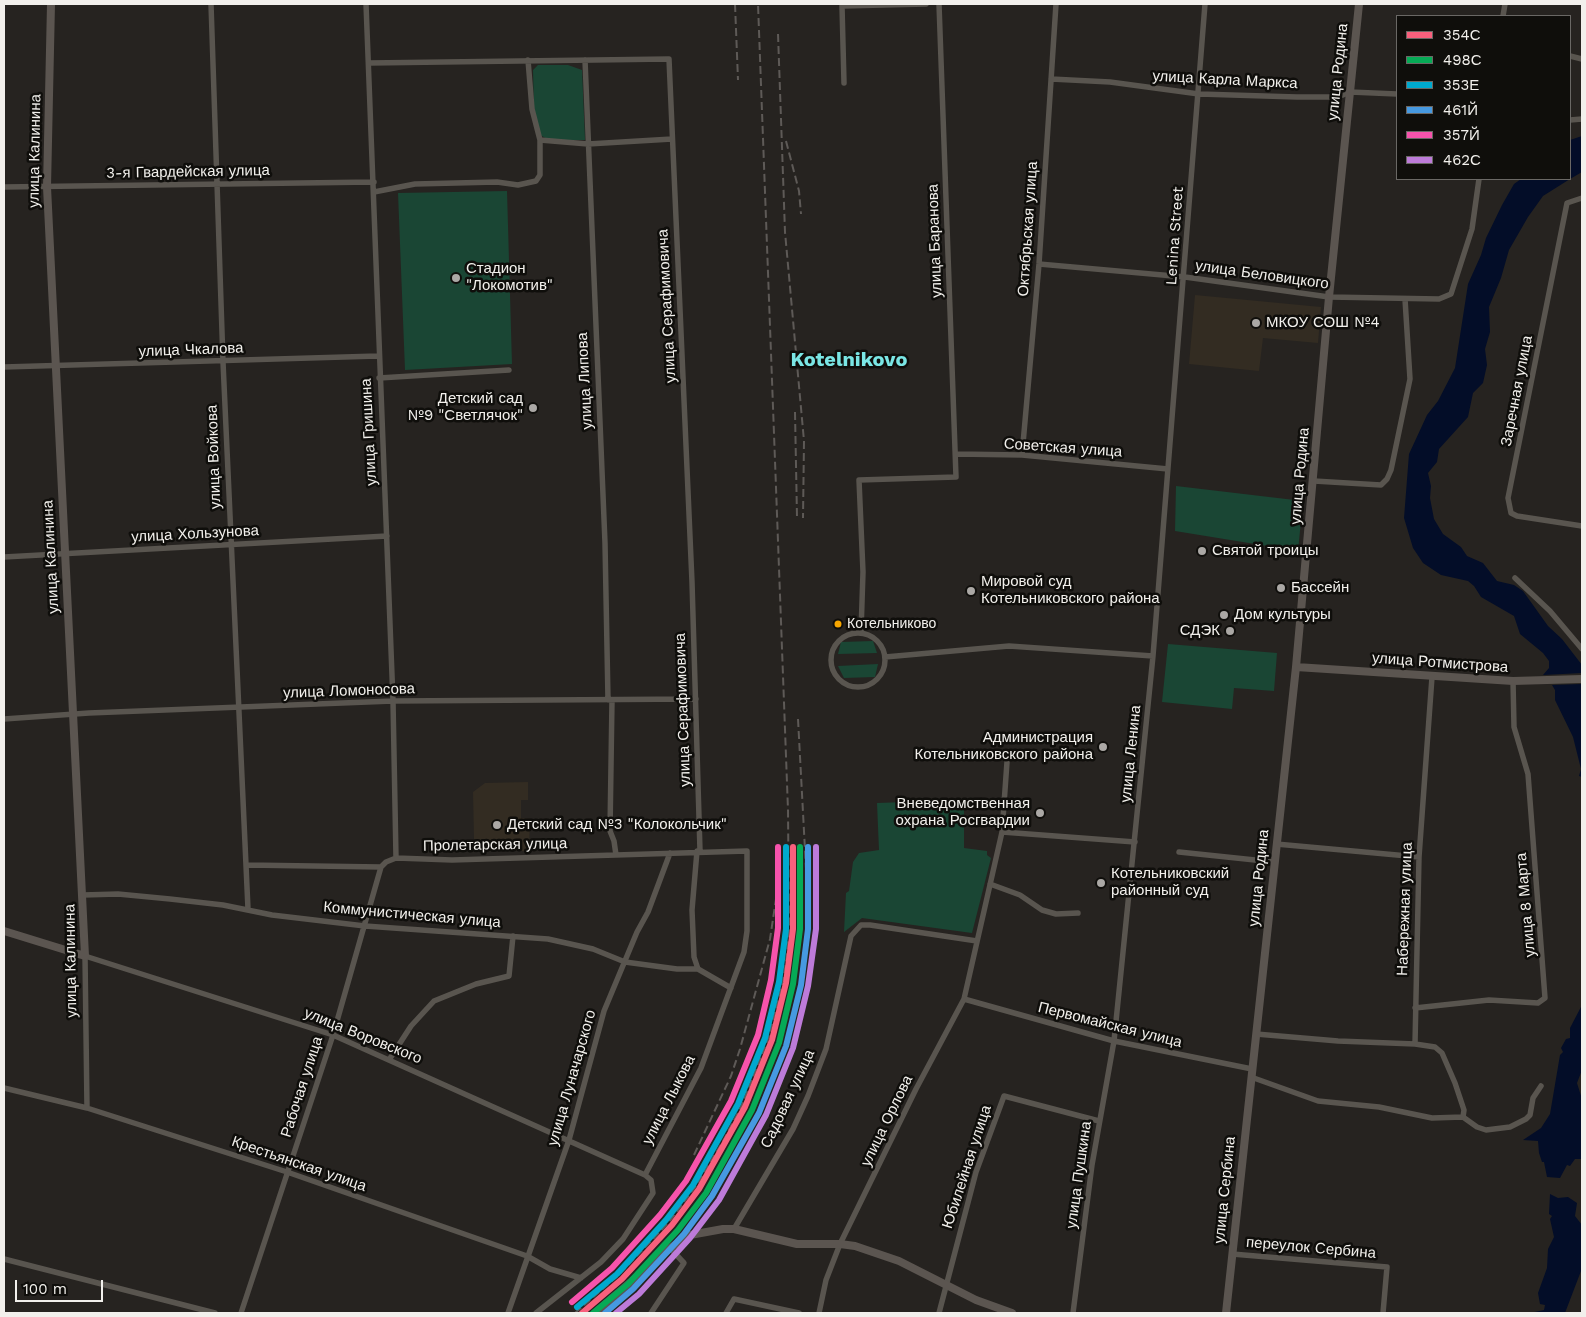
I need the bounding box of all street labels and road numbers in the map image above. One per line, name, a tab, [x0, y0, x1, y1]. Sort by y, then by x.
street label: улица Родина	[1324, 23, 1352, 121]
street label: улица Карла Маркса	[1152, 67, 1298, 93]
street label: улица Калинина	[25, 94, 45, 208]
street label: Октябрьская улица	[1014, 161, 1042, 297]
street label: 3-я Гвардейская улица	[106, 162, 270, 182]
street label: улица Баранова	[924, 184, 946, 298]
street label: Lenina Street	[1163, 186, 1187, 286]
street label: улица Серафимовича	[654, 229, 680, 383]
street label: улица Беловицкого	[1194, 257, 1330, 293]
street label: улица Липова	[573, 332, 597, 430]
street label: Заречная улица	[1497, 334, 1537, 448]
street label: улица Чкалова	[138, 339, 244, 361]
street label: улица Гришина	[357, 378, 381, 486]
street label: улица Войкова	[203, 405, 225, 509]
street label: улица Родина	[1287, 427, 1313, 525]
street label: Советская улица	[1003, 435, 1123, 461]
street label: улица Калинина	[39, 500, 63, 614]
street label: улица Хользунова	[131, 522, 259, 546]
street label: улица Серафимовича	[671, 633, 695, 787]
street label: улица Ротмистрова	[1371, 649, 1509, 677]
street label: улица Ломоносова	[283, 680, 415, 702]
street label: улица Ленина	[1117, 704, 1145, 804]
street label: улица Родина	[1245, 829, 1273, 927]
street label: Пролетарская улица	[423, 835, 567, 855]
street label: Набережная улица	[1394, 842, 1416, 976]
street label: улица 8 Марта	[1512, 852, 1540, 958]
street label: Коммунистическая улица	[322, 898, 502, 932]
street label: улица Калинина	[61, 904, 81, 1018]
street label: Первомайская улица	[1036, 998, 1184, 1052]
street label: улица Воровского	[302, 1004, 424, 1068]
street label: улица Луначарского	[544, 1008, 600, 1148]
street label: Рабочая улица	[277, 1034, 327, 1140]
street label: Садовая улица	[757, 1047, 819, 1151]
street label: улица Лыкова	[639, 1052, 699, 1148]
street label: улица Орлова	[857, 1072, 917, 1170]
street label: Юбилейная улица	[939, 1103, 995, 1231]
street label: улица Пушкина	[1063, 1120, 1095, 1230]
street label: Крестьянская улица	[229, 1133, 369, 1195]
street label: улица Сербина	[1210, 1136, 1240, 1244]
street label: переулок Сербина	[1245, 1233, 1377, 1263]

